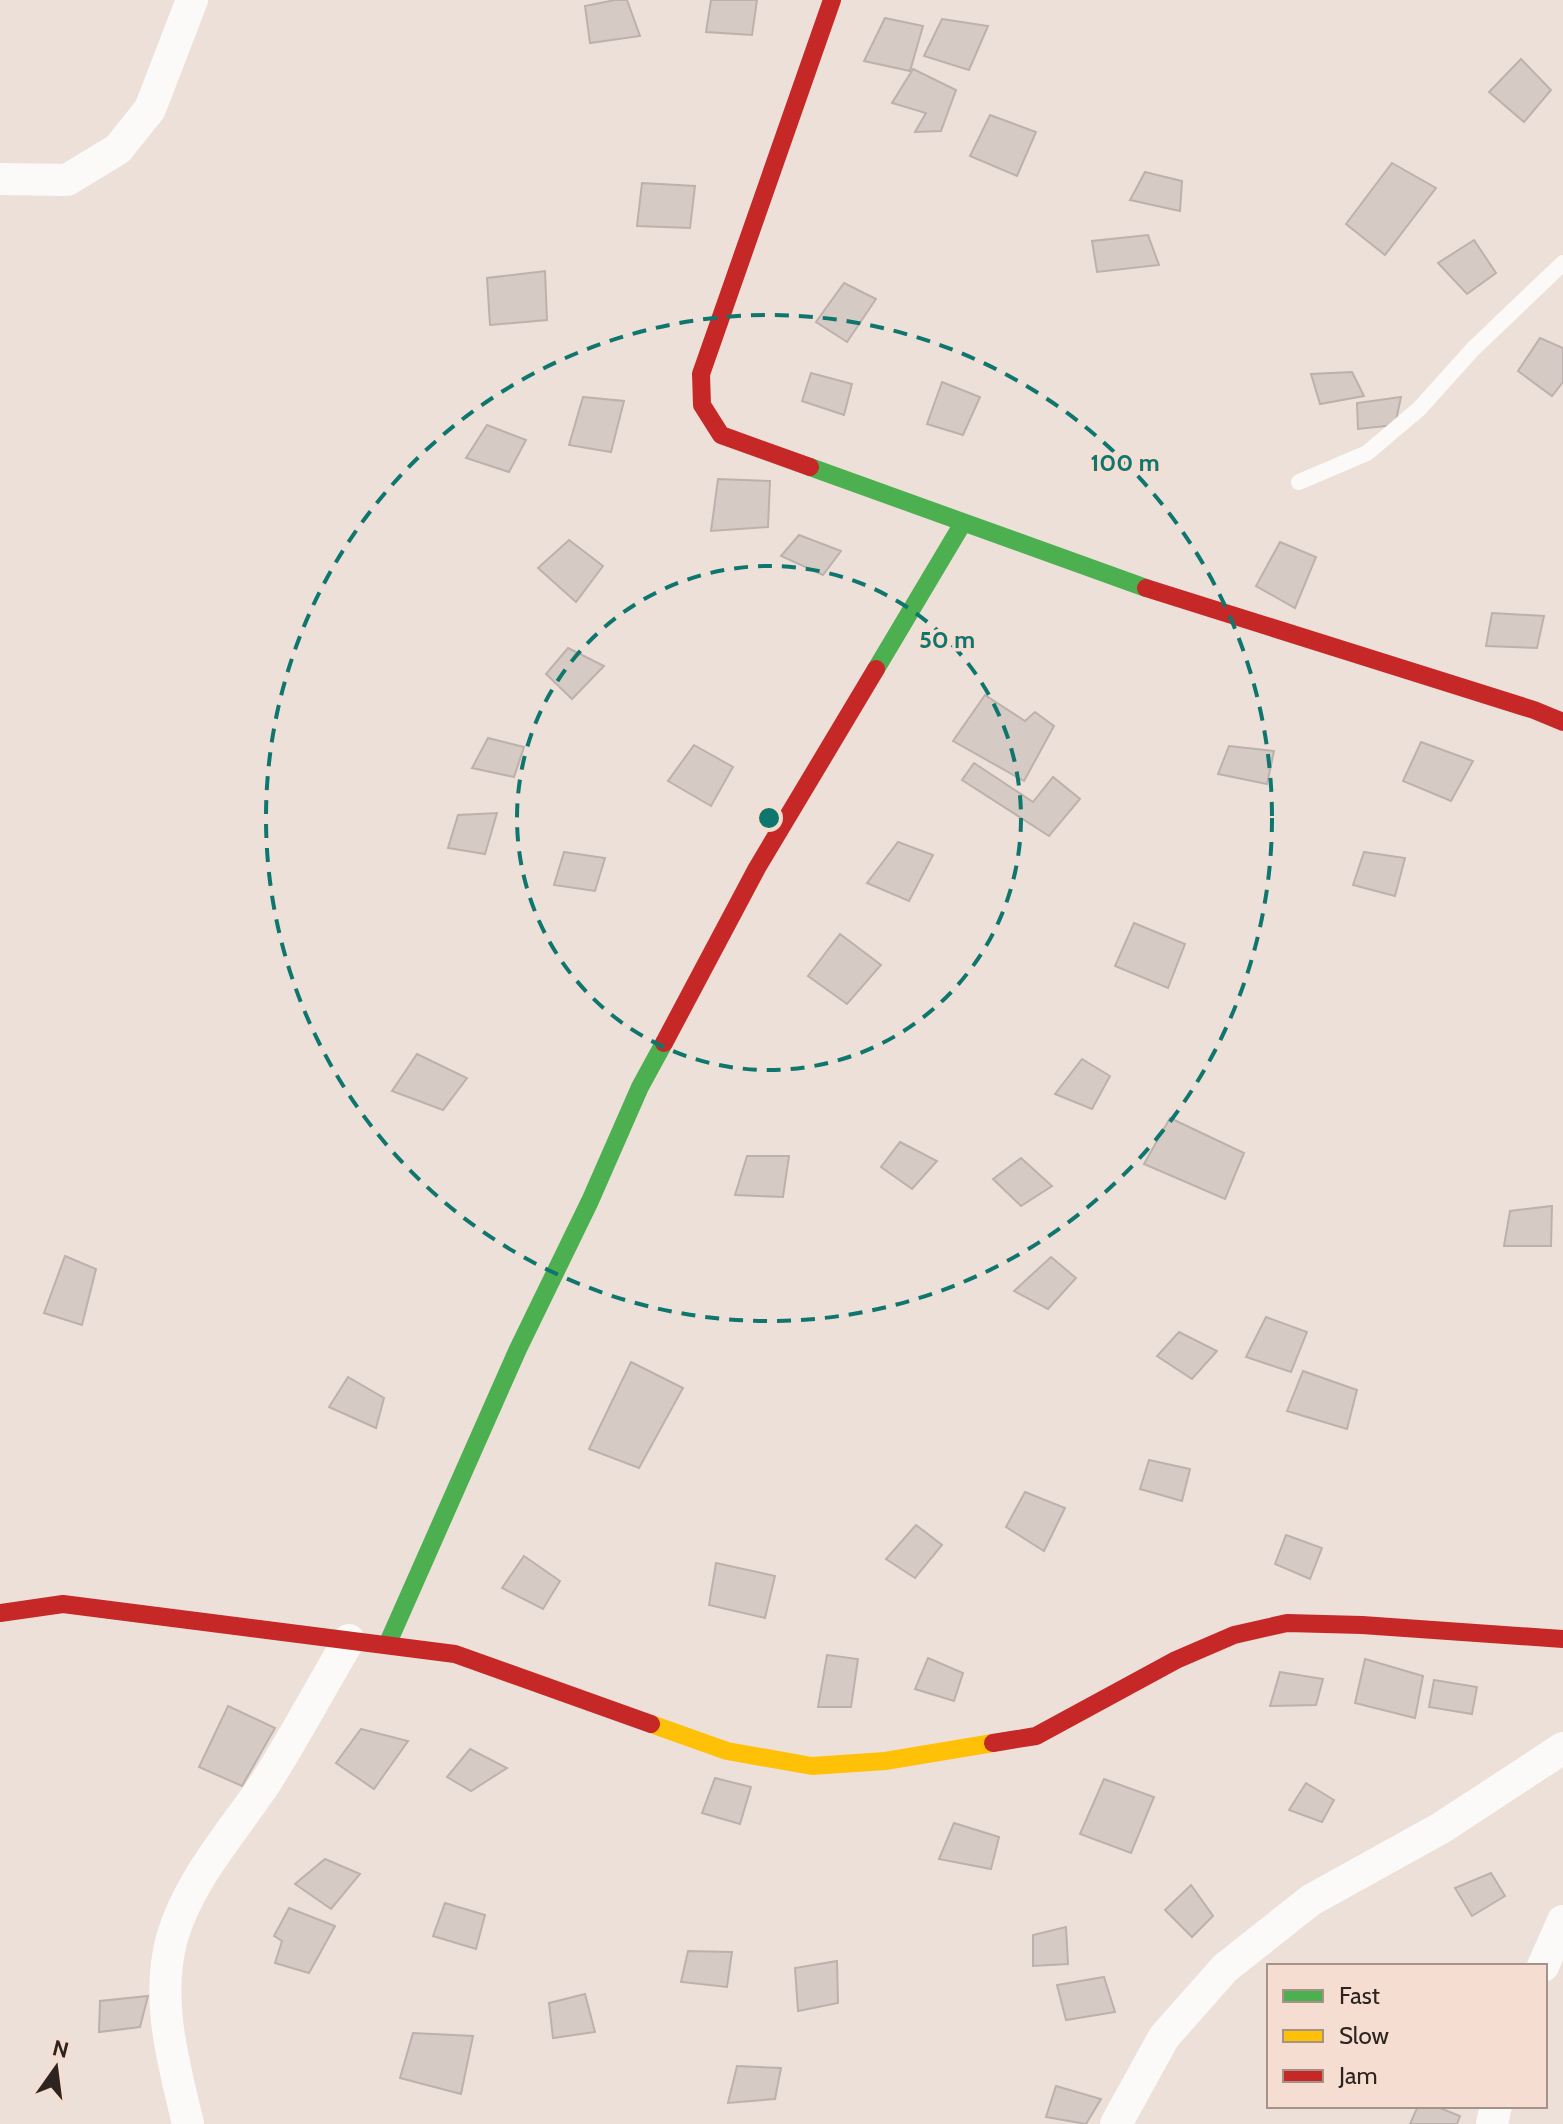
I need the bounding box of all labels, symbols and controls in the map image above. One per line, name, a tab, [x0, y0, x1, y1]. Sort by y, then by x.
text: 100 m	[1090, 448, 1160, 477]
text: 50 m	[919, 625, 975, 654]
centre of rings	[755, 804, 783, 832]
legend	[1267, 1964, 1547, 2108]
text: Fast	[1339, 1981, 1380, 2010]
text: Slow	[1339, 2021, 1389, 2050]
north arrow	[16, 2028, 96, 2108]
text: N	[50, 2034, 72, 2064]
text: Jam	[1338, 2061, 1377, 2090]

